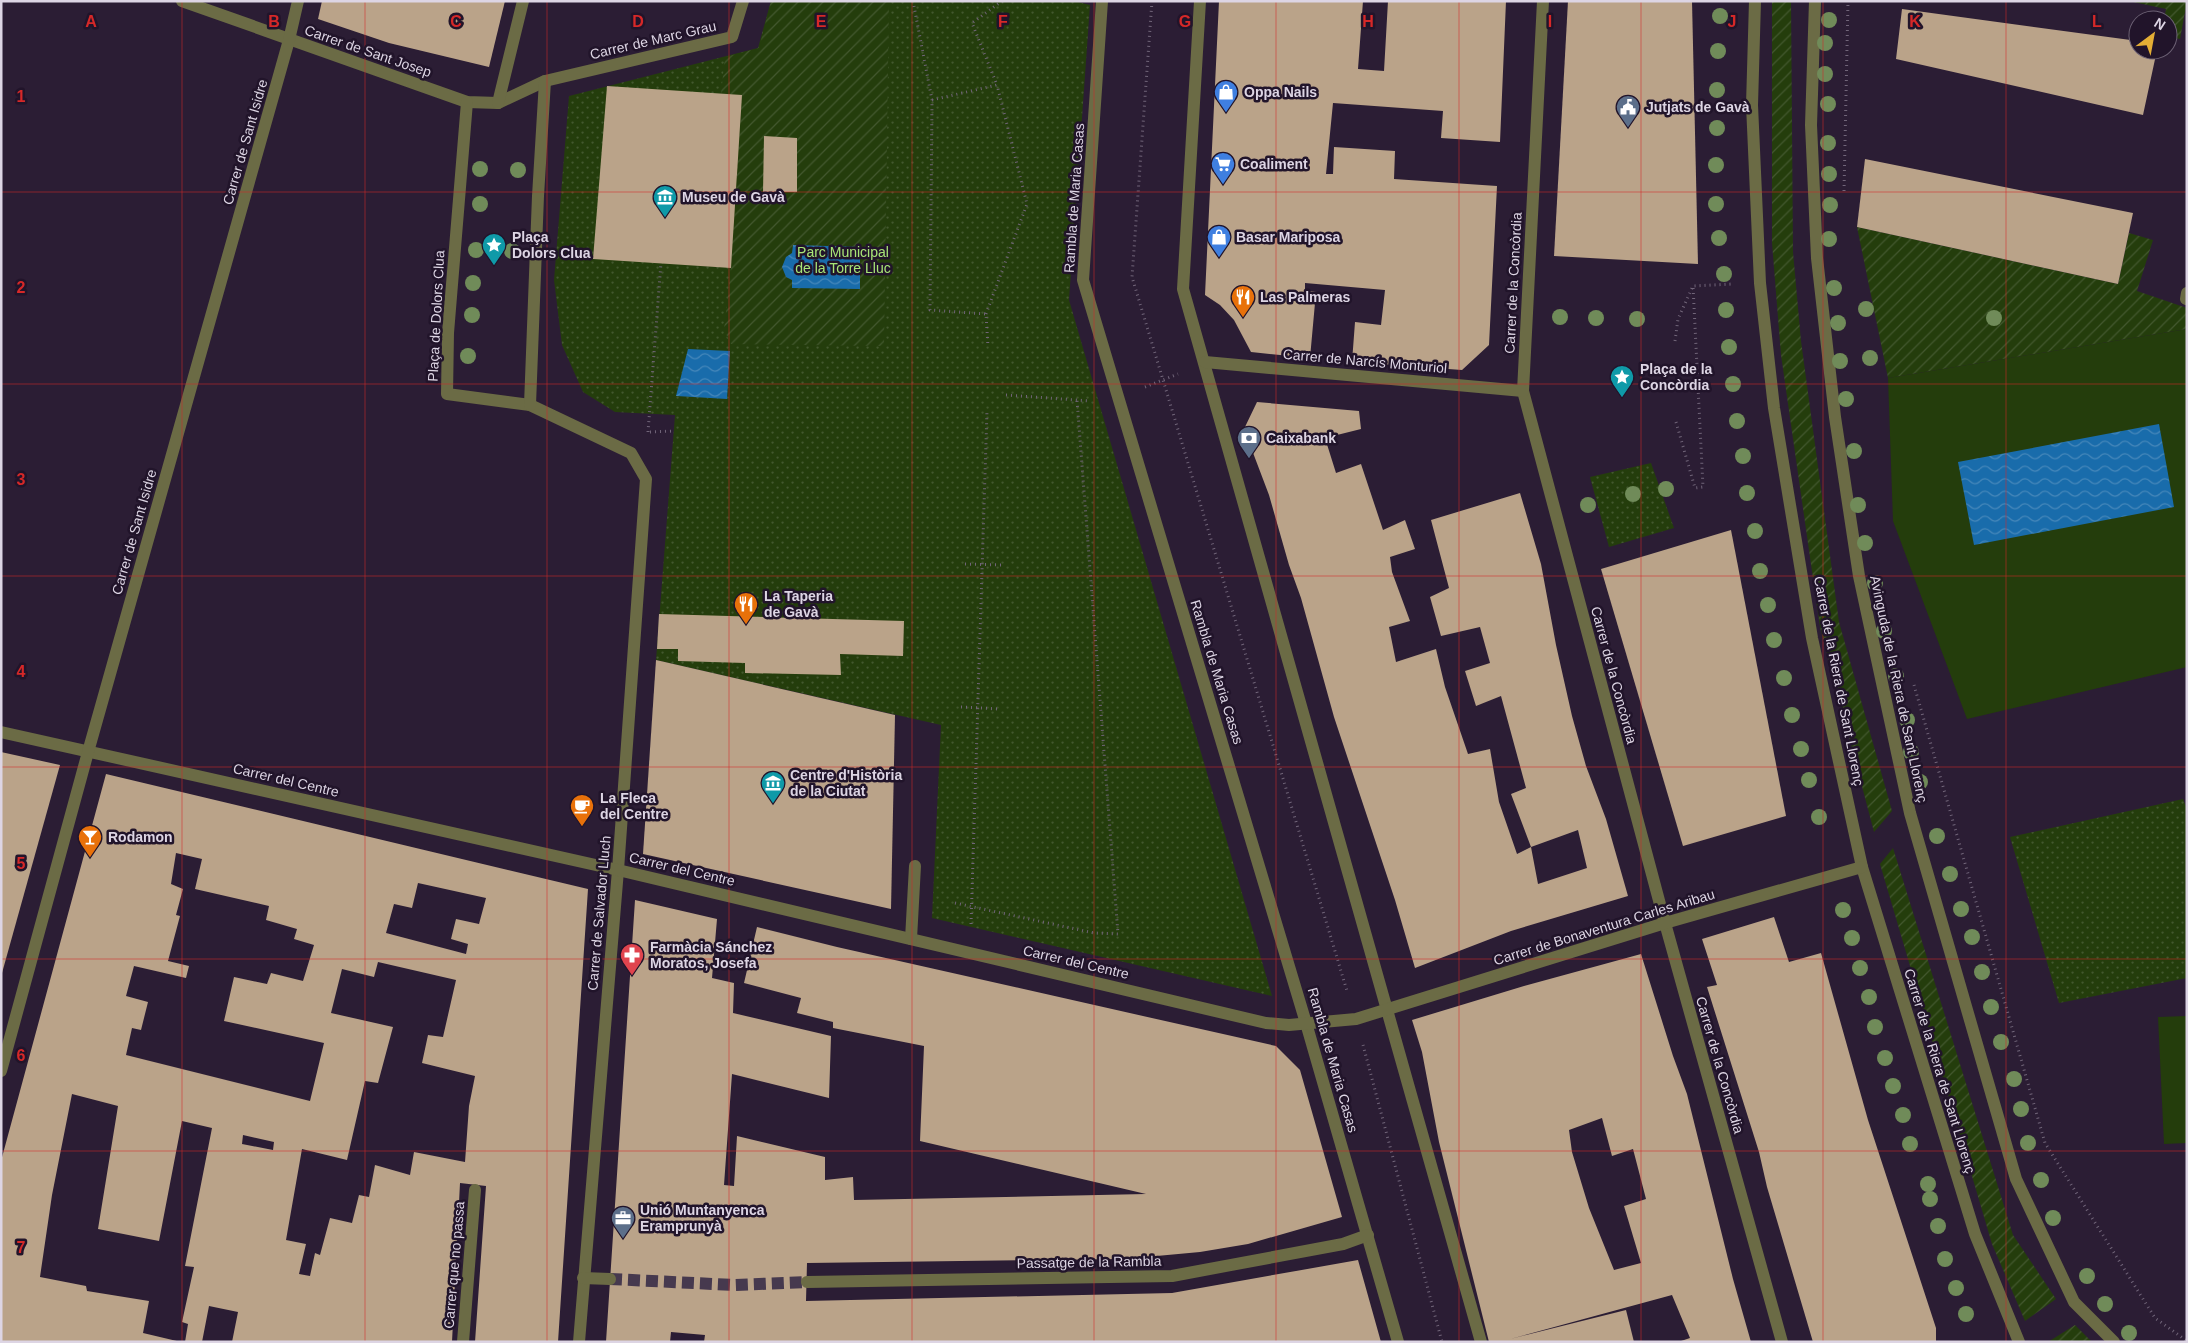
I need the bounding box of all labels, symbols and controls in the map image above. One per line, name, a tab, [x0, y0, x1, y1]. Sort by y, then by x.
north arrow	[2128, 10, 2178, 60]
text: A	[85, 13, 97, 30]
text: B	[268, 13, 280, 30]
text: C	[450, 13, 462, 30]
text: D	[632, 13, 644, 30]
text: E	[816, 13, 827, 30]
text: F	[998, 13, 1008, 30]
text: G	[1179, 13, 1191, 30]
text: H	[1362, 13, 1374, 30]
text: I	[1548, 13, 1552, 30]
text: J	[1728, 13, 1736, 30]
text: K	[1909, 13, 1921, 30]
text: L	[2092, 13, 2102, 30]
text: N	[2151, 15, 2168, 33]
street label: Carrer de Marc Grau	[588, 18, 718, 62]
street label: Carrer de Sant Josep	[302, 22, 434, 80]
street label: Carrer de Sant Isidre	[219, 77, 271, 207]
shop icon: Oppa Nails	[1213, 79, 1239, 113]
place label: Oppa Nails	[1244, 84, 1317, 100]
text: 1	[17, 88, 26, 105]
public building icon: Jutjats de Gavà	[1615, 94, 1641, 128]
place label: Jutjats de Gavà	[1646, 99, 1750, 115]
street label: Rambla de Maria Casas	[1061, 123, 1087, 273]
supermarket icon: Coaliment	[1210, 151, 1236, 185]
place label: Coaliment	[1240, 156, 1308, 172]
museum icon: Museu de Gavà	[652, 184, 678, 218]
place label: Museu de Gavà	[682, 189, 785, 205]
street label: Carrer de la Concòrdia	[1501, 212, 1525, 354]
shop icon: Basar Mariposa	[1206, 224, 1232, 258]
place label: Plaça Dolors Clua	[512, 229, 591, 261]
place label: Basar Mariposa	[1236, 229, 1340, 245]
place icon: Plaça Dolors Clua	[481, 232, 507, 266]
park label: Parc Municipal de la Torre Lluc	[795, 244, 891, 276]
street label: Plaça de Dolors Clua	[425, 250, 447, 382]
text: 2	[17, 279, 26, 296]
restaurant icon: Las Palmeras	[1230, 284, 1256, 318]
place label: Las Palmeras	[1260, 289, 1350, 305]
street label: Carrer de Narcís Monturiol	[1282, 346, 1448, 376]
place label: Plaça de la Concòrdia	[1640, 361, 1713, 393]
place icon: Plaça de la Concòrdia	[1609, 364, 1635, 398]
bank icon: Caixabank	[1236, 425, 1262, 459]
place label: Caixabank	[1266, 430, 1336, 446]
street label: Carrer de Sant Isidre	[108, 467, 160, 597]
text: 3	[17, 471, 26, 488]
street label: Avinguda de la Riera de Sant Llorenç	[1867, 574, 1931, 804]
street label: Carrer de la Riera de Sant Llorenç	[1811, 575, 1867, 787]
place label: La Taperia de Gavà	[764, 588, 833, 620]
restaurant icon: La Taperia de Gavà	[733, 591, 759, 625]
street label: Rambla de Maria Casas	[1187, 598, 1247, 746]
street label: Carrer de la Concòrdia	[1588, 605, 1640, 746]
text: 4	[17, 663, 26, 680]
street label: Carrer del Centre	[232, 760, 341, 800]
place label: Centre d'Història de la Ciutat	[790, 767, 902, 799]
museum icon: Centre d'Història de la Ciutat	[760, 770, 786, 804]
place label: La Fleca del Centre	[600, 790, 669, 822]
cafe icon: La Fleca del Centre	[569, 793, 595, 827]
bar icon: Rodamon	[77, 824, 103, 858]
place label: Rodamon	[108, 829, 173, 845]
street label: Carrer de Salvador Lluch	[584, 835, 614, 991]
street label: Carrer del Centre	[628, 849, 737, 889]
text: 5	[17, 855, 26, 872]
street label: Carrer de Bonaventura Carles Aribau	[1492, 886, 1716, 968]
place label: Farmàcia Sánchez Moratos, Josefa	[650, 939, 772, 971]
pharmacy icon: Farmàcia Sánchez Moratos, Josefa	[619, 942, 645, 976]
street label: Carrer del Centre	[1022, 942, 1131, 982]
street label: Carrer de la Riera de Sant Llorenç	[1901, 967, 1979, 1175]
street label: Rambla de Maria Casas	[1305, 986, 1361, 1134]
street label: Carrer de la Concòrdia	[1693, 995, 1747, 1135]
text: 6	[17, 1047, 26, 1064]
street label: Carrer que no passa	[440, 1201, 468, 1329]
place label: Unió Muntanyenca Eramprunyà	[640, 1202, 765, 1234]
office icon: Unió Muntanyenca Eramprunyà	[610, 1205, 636, 1239]
text: 7	[17, 1239, 26, 1256]
street label: Passatge de la Rambla	[1016, 1253, 1162, 1271]

